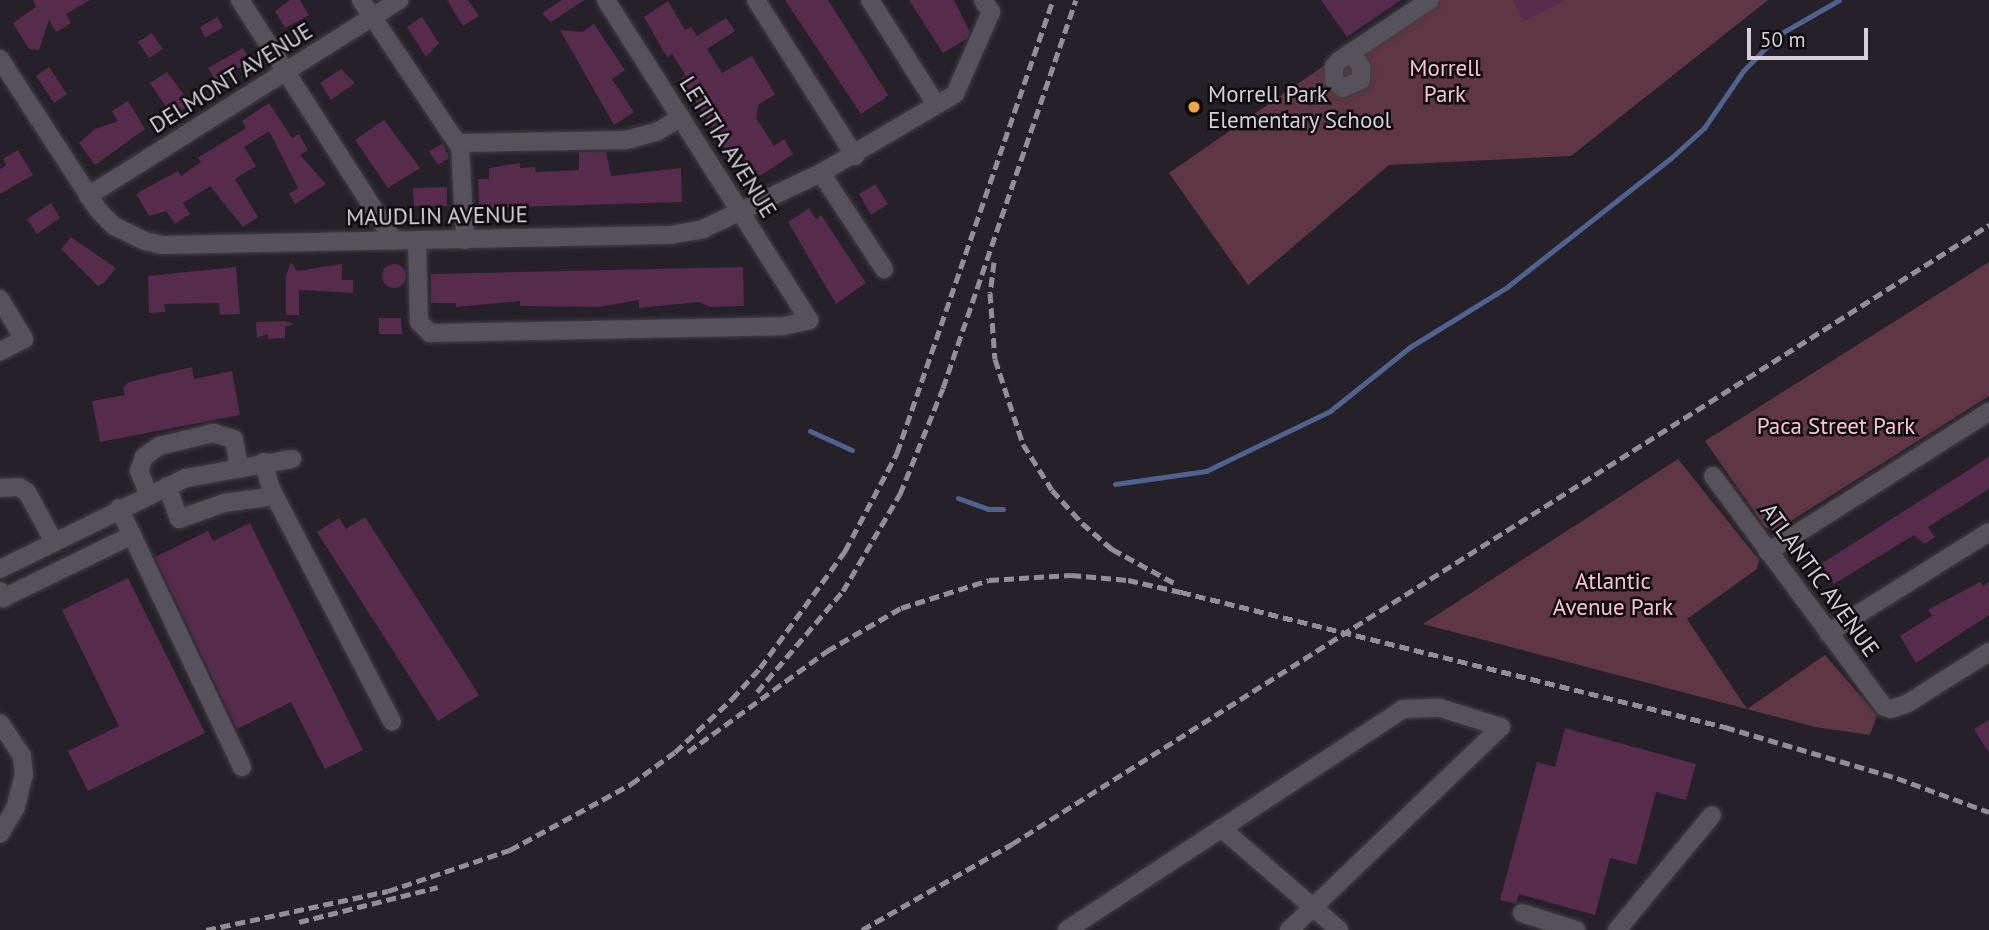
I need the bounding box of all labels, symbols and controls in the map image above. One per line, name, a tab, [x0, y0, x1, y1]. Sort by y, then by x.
scale bar	[1751, 14, 1872, 58]
street label: DELMONT AVENUE	[144, 16, 318, 140]
text: 50 m	[1760, 26, 1806, 53]
park label: Morrell Park	[1409, 54, 1481, 108]
street label: LETITIA AVENUE	[673, 70, 783, 224]
place label: Morrell Park Elementary School	[1208, 80, 1392, 134]
marker: Morrell Park Elementary School	[1186, 99, 1202, 115]
street label: MAUDLIN AVENUE	[346, 201, 528, 231]
park label: Paca Street Park	[1757, 412, 1915, 440]
street label: ATLANTIC AVENUE	[1754, 497, 1886, 663]
park label: Atlantic Avenue Park	[1553, 567, 1673, 621]

